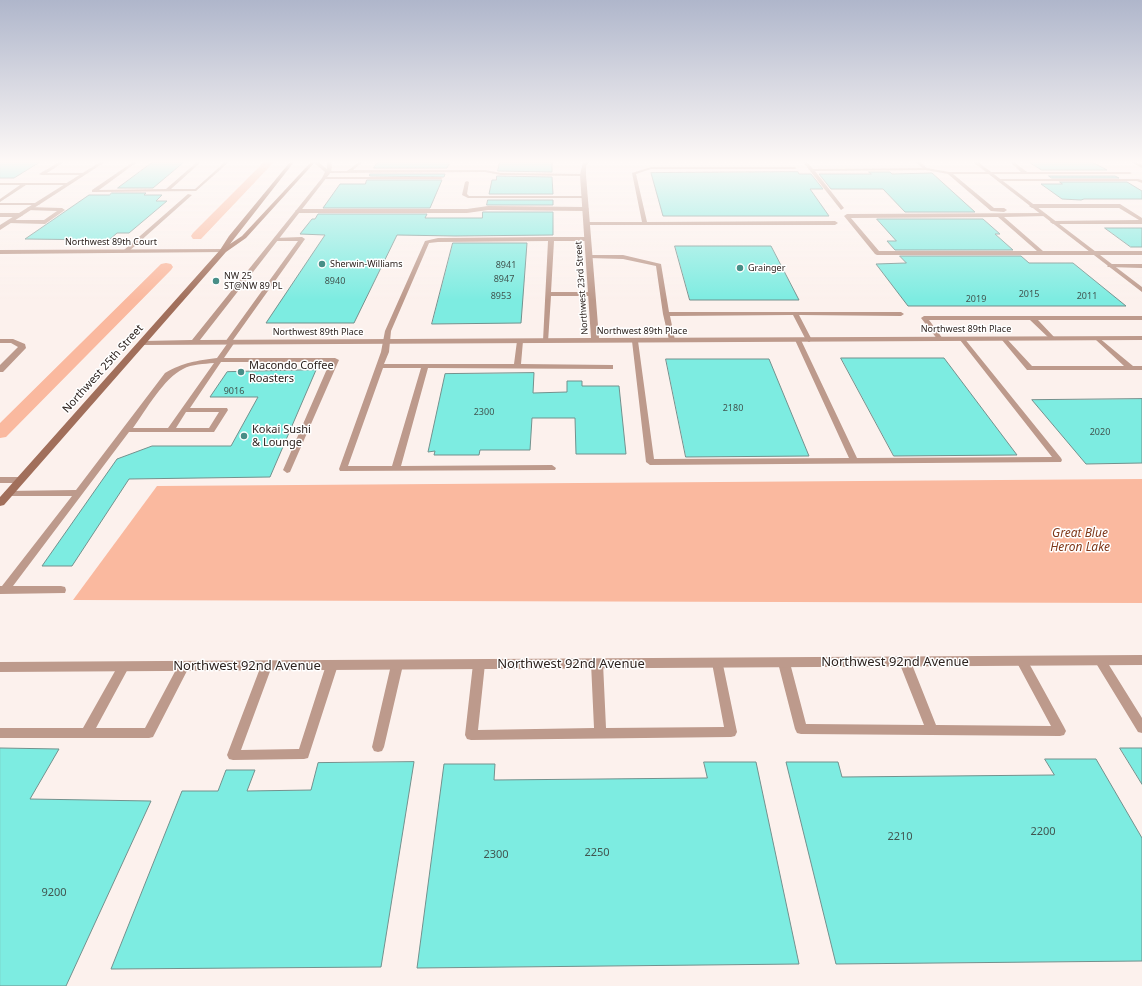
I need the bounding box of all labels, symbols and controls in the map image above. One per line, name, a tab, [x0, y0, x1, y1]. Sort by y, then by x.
street label: Northwest 89th Court	[65, 237, 157, 247]
street label: Northwest 23rd Street	[573, 241, 591, 335]
marker: Sherwin-Williams	[317, 259, 327, 269]
place label: Sherwin-Williams	[330, 259, 403, 269]
house number: 8941	[496, 260, 516, 270]
marker: Grainger	[735, 263, 745, 273]
place label: Grainger	[748, 263, 785, 273]
place label: NW 25 ST@NW 89 PL	[224, 271, 282, 292]
house number: 8947	[494, 274, 514, 284]
marker: NW 25 ST@NW 89 PL	[211, 276, 221, 286]
house number: 8940	[325, 276, 345, 286]
house number: 2015	[1019, 289, 1039, 299]
house number: 8953	[491, 291, 511, 301]
house number: 2011	[1077, 291, 1097, 301]
house number: 2019	[966, 294, 986, 304]
street label: Northwest 25th Street	[60, 322, 146, 416]
street label: Northwest 89th Place	[921, 324, 1011, 334]
street label: Northwest 89th Place	[597, 326, 687, 336]
street label: Northwest 89th Place	[273, 327, 363, 337]
place label: Macondo Coffee Roasters	[249, 359, 334, 385]
marker: Macondo Coffee Roasters	[236, 367, 246, 377]
house number: 9016	[224, 386, 244, 396]
house number: 2180	[723, 403, 743, 413]
house number: 2300	[474, 407, 494, 417]
place label: Kokai Sushi & Lounge	[252, 423, 311, 449]
house number: 2020	[1090, 427, 1110, 437]
marker: Kokai Sushi & Lounge	[239, 431, 249, 441]
water label: Great Blue Heron Lake	[1050, 527, 1110, 555]
street label: Northwest 92nd Avenue	[821, 654, 969, 670]
street label: Northwest 92nd Avenue	[497, 656, 645, 672]
street label: Northwest 92nd Avenue	[173, 658, 321, 674]
house number: 2200	[1030, 825, 1056, 839]
house number: 2210	[887, 830, 913, 844]
house number: 2250	[584, 846, 610, 860]
house number: 2300	[483, 848, 509, 862]
house number: 9200	[41, 886, 67, 900]

